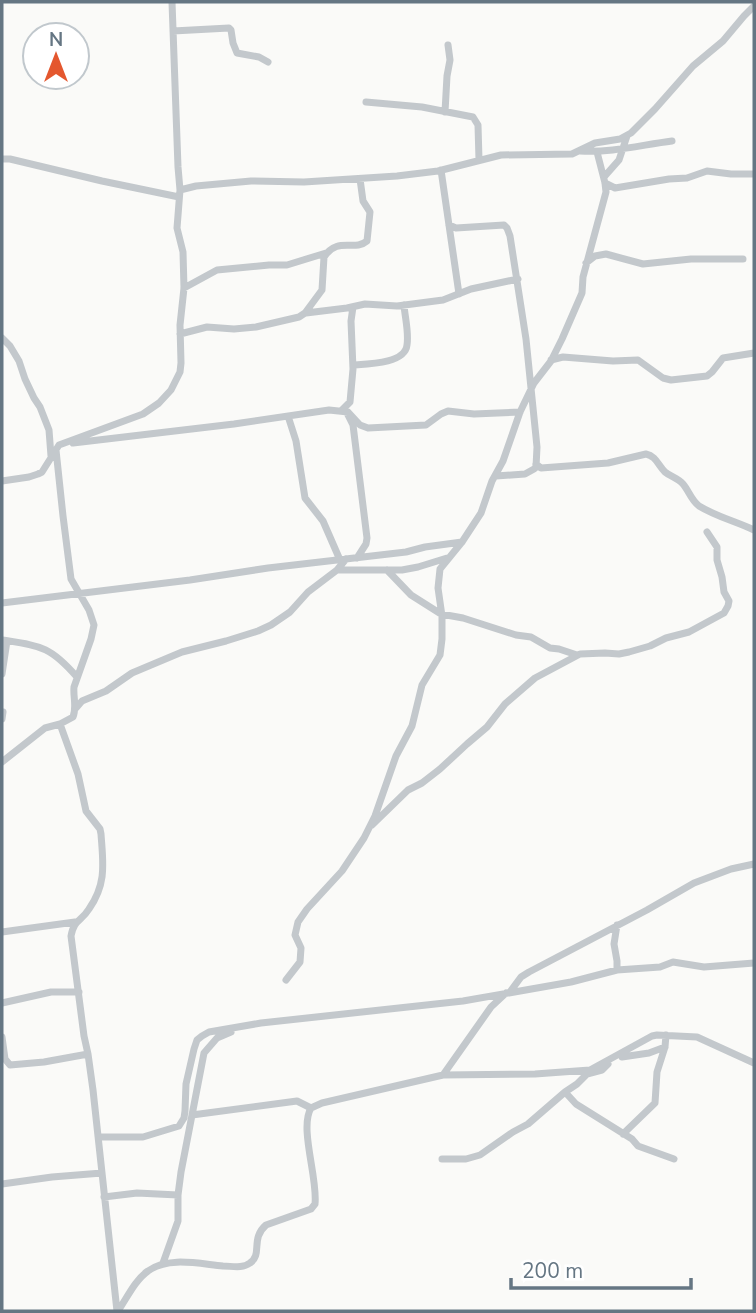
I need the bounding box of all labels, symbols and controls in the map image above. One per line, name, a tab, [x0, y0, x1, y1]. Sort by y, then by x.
north arrow	[21, 21, 91, 91]
text: N	[49, 27, 63, 53]
scale bar	[511, 1246, 691, 1290]
text: 200 m	[522, 1257, 583, 1285]

